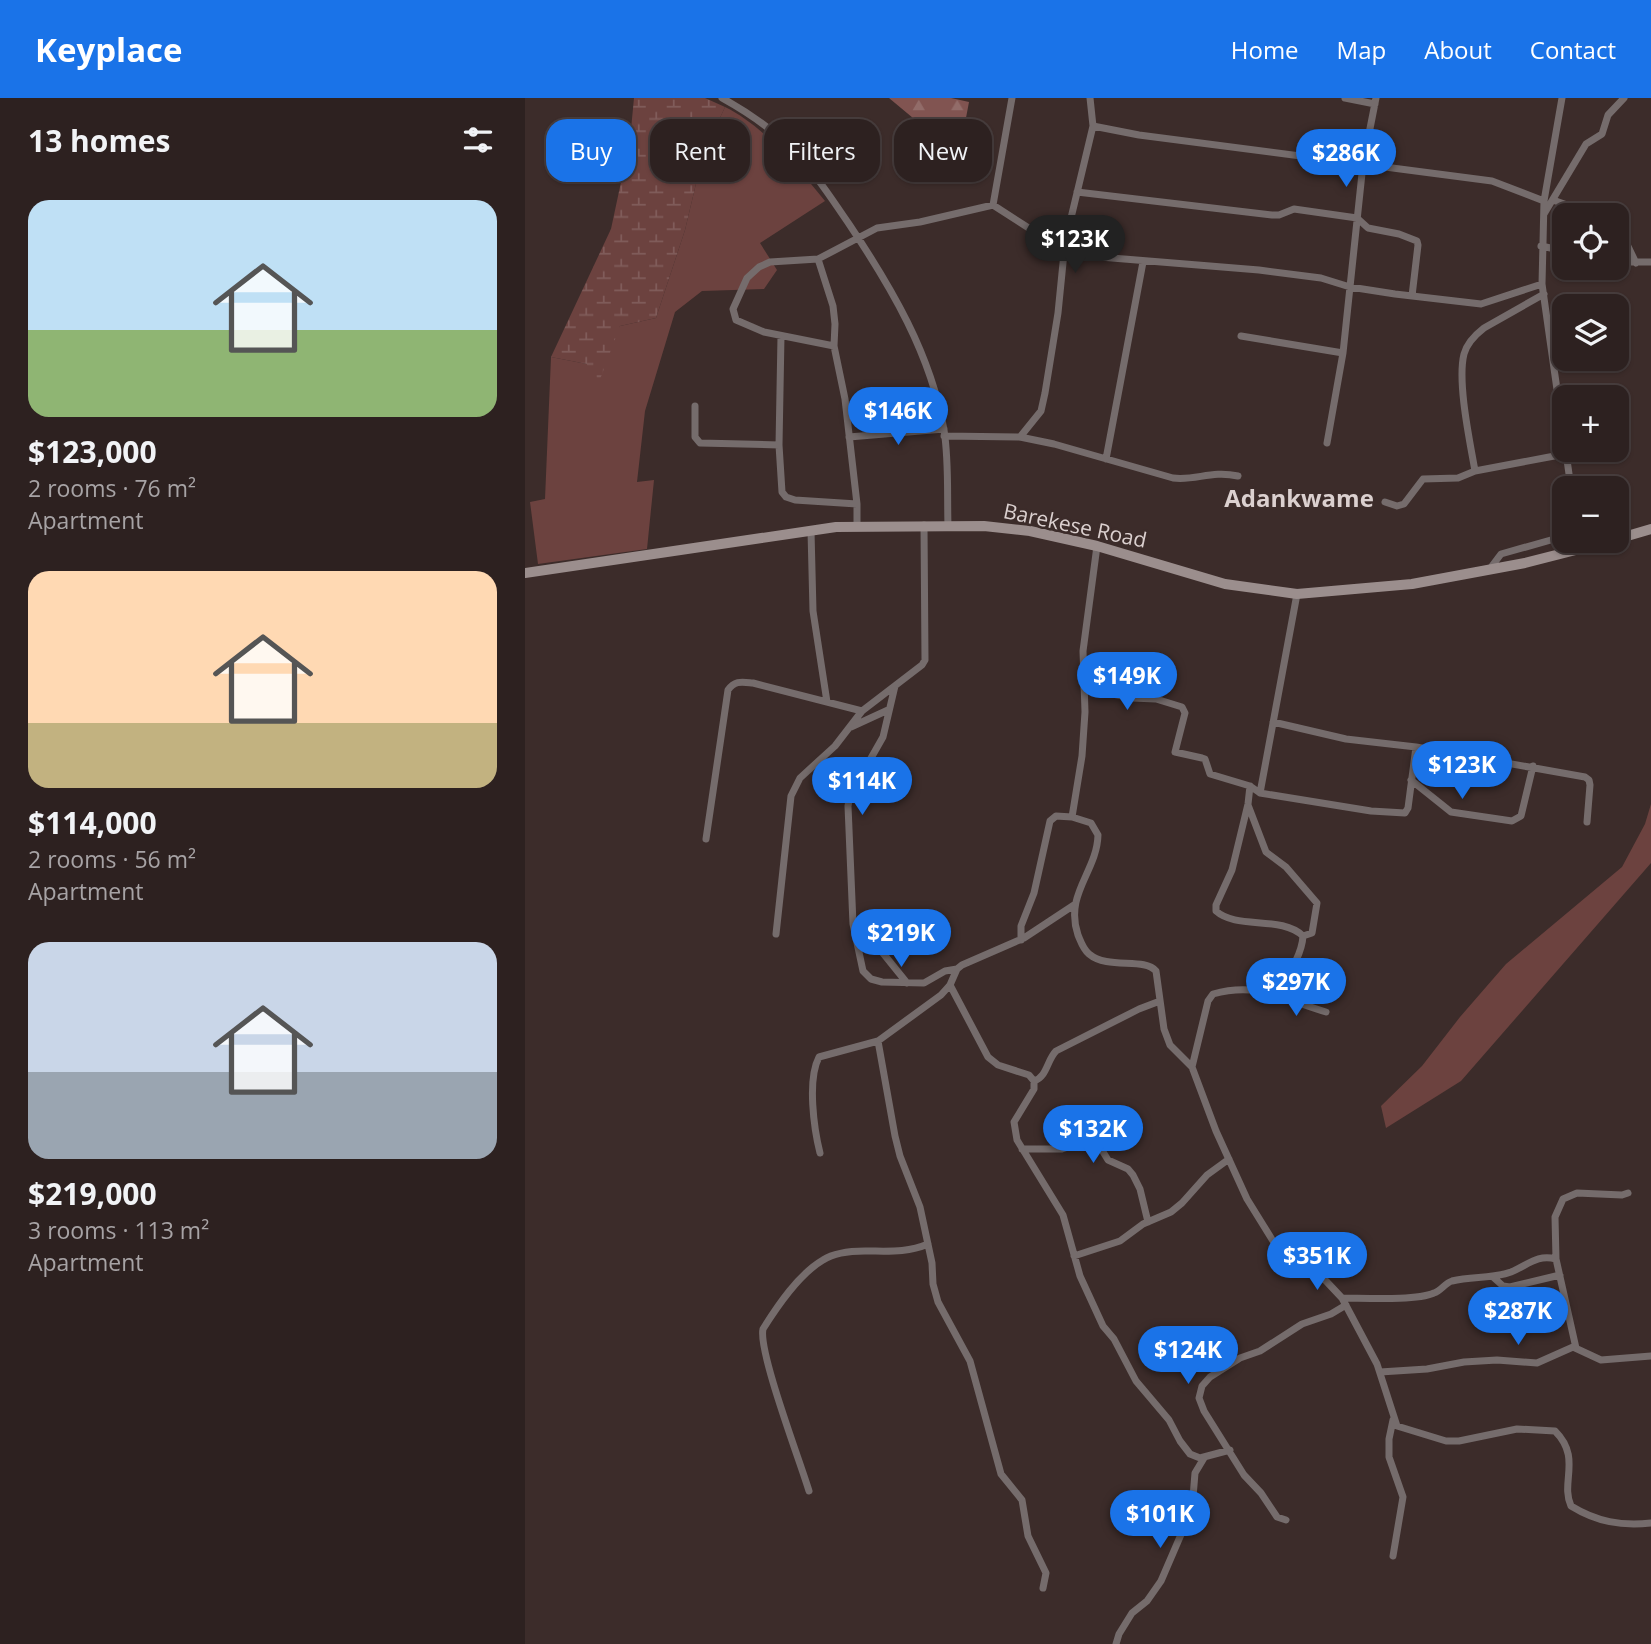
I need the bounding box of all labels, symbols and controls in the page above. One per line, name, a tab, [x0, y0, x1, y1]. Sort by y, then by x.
text: Keyplace	[35, 27, 183, 72]
text: Home	[1231, 33, 1299, 66]
text: Map	[1337, 33, 1386, 66]
text: About	[1424, 33, 1492, 66]
text: Contact	[1530, 33, 1616, 66]
chip: Buy	[546, 119, 636, 182]
chip: Rent	[650, 119, 750, 182]
chip: Filters	[764, 119, 880, 182]
chip: New	[894, 119, 992, 182]
text: 13 homes	[28, 120, 171, 161]
icon: filters	[459, 121, 497, 159]
pin: $286K	[1297, 130, 1395, 189]
text: $286K	[1312, 136, 1380, 168]
map controls	[1552, 203, 1629, 553]
button: locate	[1552, 203, 1629, 280]
pin: $123K	[1026, 216, 1124, 275]
text: $123K	[1041, 222, 1109, 254]
icon: home	[200, 245, 326, 371]
button: layers	[1552, 294, 1629, 371]
button: +	[1552, 385, 1629, 462]
pin: $146K	[849, 388, 947, 447]
text: $146K	[864, 394, 932, 426]
text: $123,000	[28, 431, 157, 472]
text: 2 rooms · 76 m²	[28, 472, 196, 504]
button: −	[1552, 476, 1629, 553]
district label: Adankwame	[1224, 481, 1374, 514]
street label: Barekese Road	[1001, 496, 1149, 554]
text: Apartment	[28, 504, 144, 536]
icon: home	[200, 616, 326, 742]
pin: $149K	[1078, 652, 1176, 712]
text: $149K	[1093, 659, 1161, 691]
pin: $123K	[1413, 742, 1511, 801]
text: $123K	[1428, 748, 1496, 780]
pin: $114K	[813, 758, 911, 817]
text: $114K	[828, 764, 896, 796]
text: $114,000	[28, 802, 157, 843]
text: 2 rooms · 56 m²	[28, 843, 196, 875]
text: Apartment	[28, 875, 144, 907]
pin: $219K	[852, 910, 950, 969]
text: $219K	[867, 916, 935, 948]
pin: $297K	[1247, 958, 1345, 1018]
text: $297K	[1262, 965, 1330, 997]
icon: home	[200, 987, 326, 1113]
pin: $132K	[1044, 1105, 1142, 1165]
text: $132K	[1059, 1112, 1127, 1144]
text: $219,000	[28, 1173, 157, 1214]
text: 3 rooms · 113 m²	[28, 1214, 209, 1246]
pin: $351K	[1268, 1232, 1366, 1292]
text: $351K	[1283, 1239, 1351, 1271]
text: Apartment	[28, 1246, 144, 1278]
pin: $287K	[1469, 1288, 1567, 1347]
text: $287K	[1484, 1294, 1552, 1326]
pin: $124K	[1139, 1326, 1237, 1386]
text: $124K	[1154, 1333, 1222, 1365]
pin: $101K	[1111, 1490, 1209, 1550]
text: $101K	[1126, 1497, 1194, 1529]

